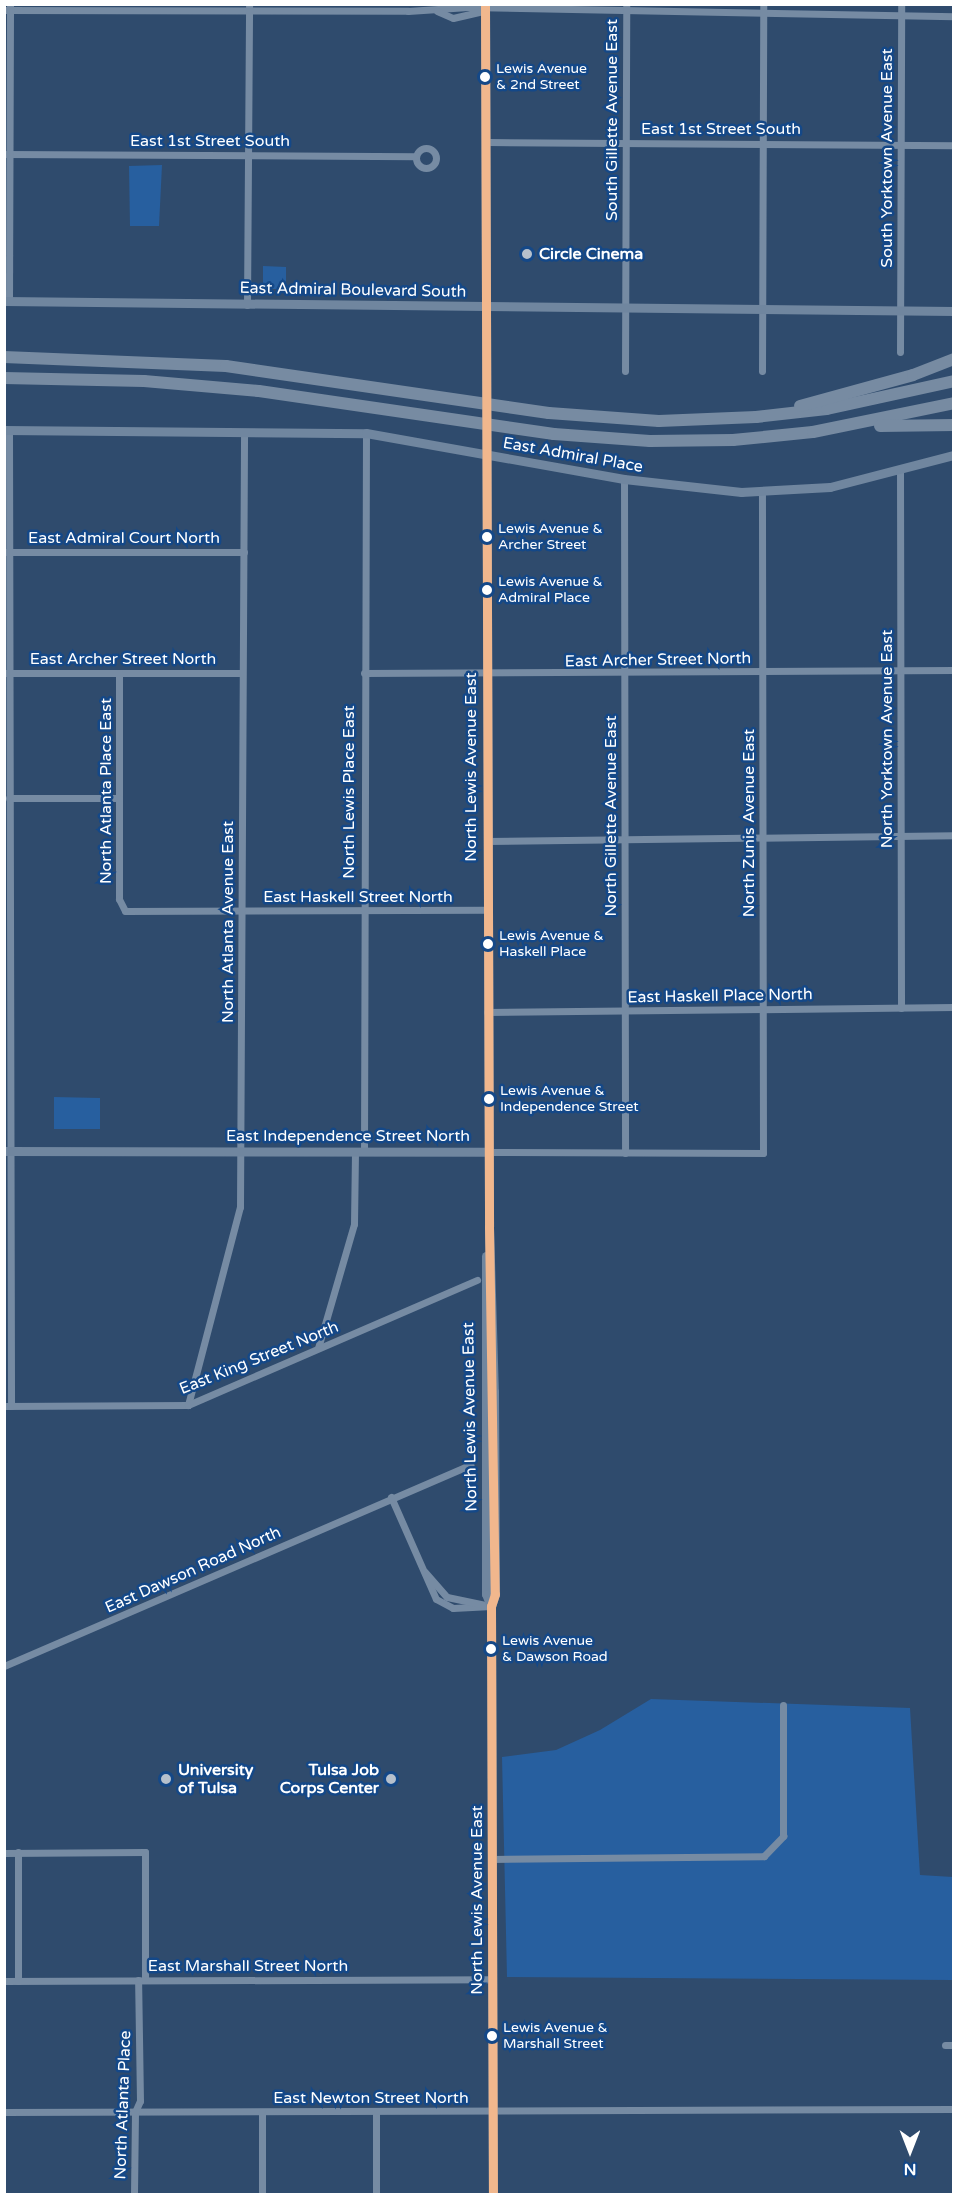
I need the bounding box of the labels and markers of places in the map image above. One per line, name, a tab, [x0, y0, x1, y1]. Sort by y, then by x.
place label: Lewis Avenue & 2nd Street	[496, 61, 587, 94]
marker: Lewis Avenue & 2nd Street	[479, 71, 491, 83]
place label: Circle Cinema	[539, 244, 643, 264]
marker: Circle Cinema	[520, 247, 534, 261]
place label: Lewis Avenue & Archer Street	[498, 521, 603, 554]
marker: Lewis Avenue & Archer Street	[481, 531, 493, 543]
place label: Lewis Avenue & Admiral Place	[498, 574, 603, 606]
marker: Lewis Avenue & Admiral Place	[481, 584, 493, 596]
place label: Lewis Avenue & Haskell Place	[499, 928, 604, 960]
marker: Lewis Avenue & Haskell Place	[482, 938, 494, 950]
place label: Lewis Avenue & Independence Street	[500, 1083, 639, 1116]
marker: Lewis Avenue & Independence Street	[483, 1093, 495, 1105]
place label: Lewis Avenue & Dawson Road	[502, 1633, 608, 1666]
marker: Lewis Avenue & Dawson Road	[485, 1643, 497, 1655]
place label: University of Tulsa	[178, 1760, 253, 1798]
place label: Tulsa Job Corps Center	[280, 1760, 379, 1798]
marker: University of Tulsa	[159, 1772, 173, 1786]
marker: Tulsa Job Corps Center	[384, 1772, 398, 1786]
place label: Lewis Avenue & Marshall Street	[503, 2020, 608, 2052]
marker: Lewis Avenue & Marshall Street	[486, 2030, 498, 2042]

